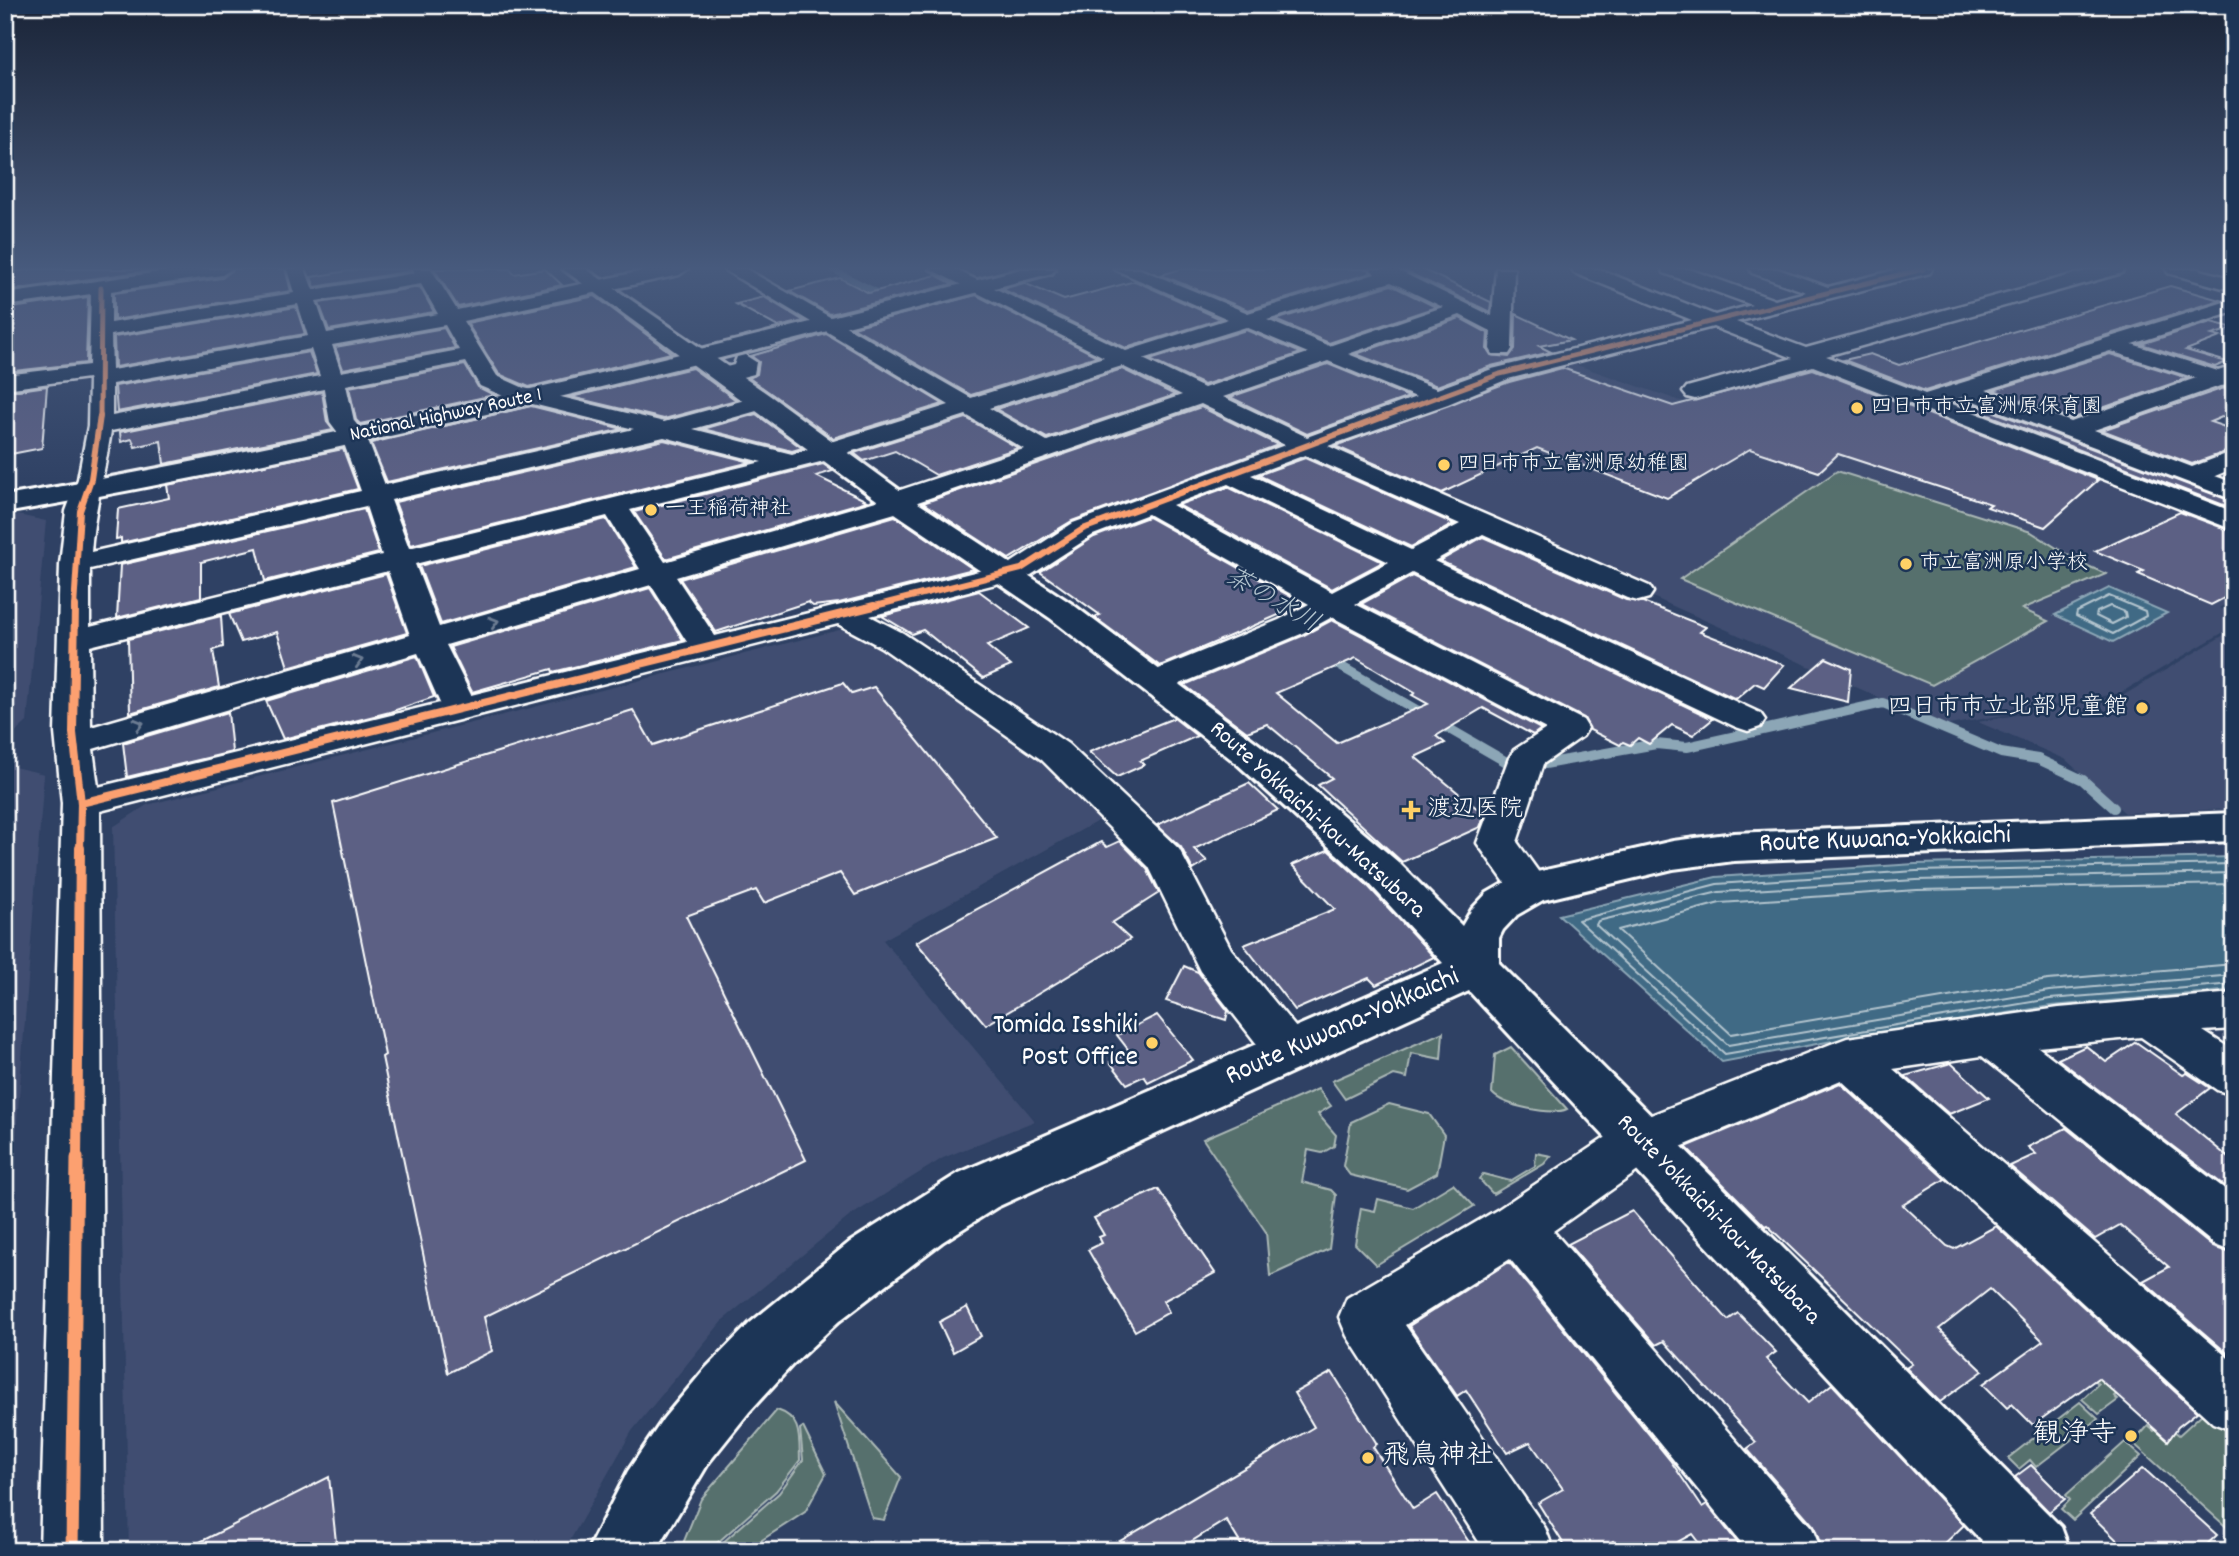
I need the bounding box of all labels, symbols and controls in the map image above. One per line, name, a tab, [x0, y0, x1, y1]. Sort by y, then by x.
street label: National Highway Route 1	[347, 381, 545, 451]
place label: 四日市市立富洲原保育園	[1871, 393, 2102, 423]
marker: 四日市市立富洲原保育園	[1849, 400, 1865, 416]
place label: 四日市市立富洲原幼稚園	[1458, 450, 1689, 480]
marker: 四日市市立富洲原幼稚園	[1436, 457, 1452, 473]
place label: 一王稲荷神社	[665, 495, 791, 525]
marker: 一王稲荷神社	[643, 502, 659, 518]
place label: 市立富洲原小学校	[1920, 549, 2088, 579]
marker: 市立富洲原小学校	[1898, 556, 1914, 572]
water label: 茶の水川	[1218, 559, 1326, 643]
one-way arrow	[488, 615, 500, 630]
one-way arrow	[352, 655, 364, 670]
place label: 四日市市立北部児童館	[1888, 691, 2128, 725]
marker: 四日市市立北部児童館	[2134, 700, 2150, 716]
street label: Route Yokkaichi-kou-Matsubara	[1201, 713, 1433, 927]
one-way arrow	[133, 718, 145, 732]
place label: 渡辺医院	[1427, 793, 1523, 827]
marker: 渡辺医院	[1401, 800, 1421, 820]
street label: Route Kuwana-Yokkaichi	[1758, 817, 2012, 865]
street label: Route Kuwana-Yokkaichi	[1220, 958, 1466, 1098]
place label: Tomida Isshiki Post Office	[993, 1007, 1138, 1079]
marker: Tomida Isshiki Post Office	[1144, 1035, 1160, 1051]
street label: Route Yokkaichi-kou-Matsubara	[1608, 1107, 1828, 1333]
place label: 観浄寺	[2033, 1416, 2117, 1456]
marker: 観浄寺	[2123, 1428, 2139, 1444]
place label: 飛鳥神社	[1382, 1438, 1494, 1478]
marker: 飛鳥神社	[1360, 1450, 1376, 1466]

